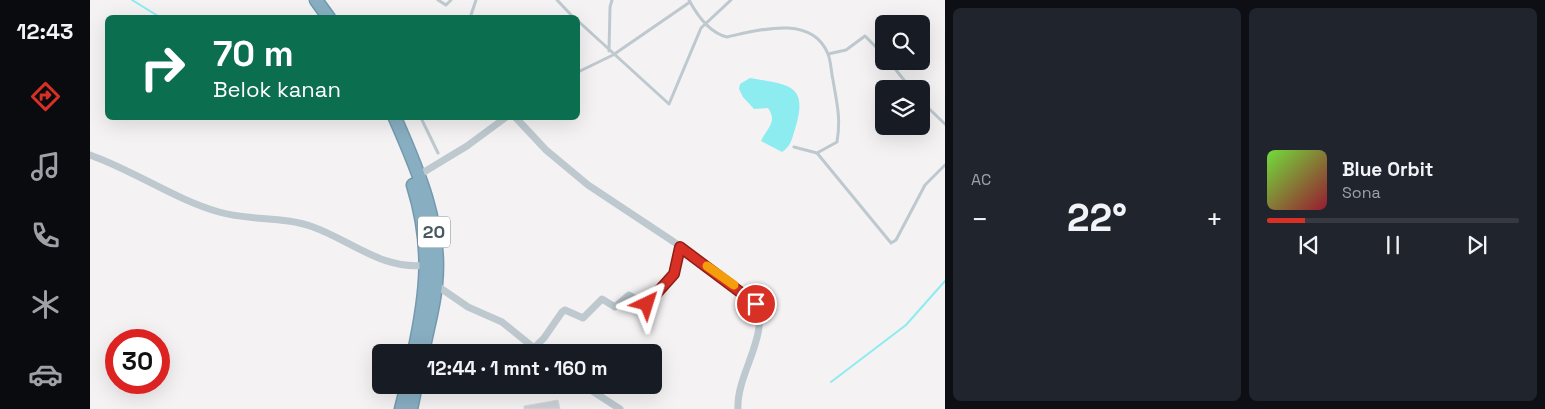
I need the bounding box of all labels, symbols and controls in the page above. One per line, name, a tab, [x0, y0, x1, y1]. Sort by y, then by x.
map controls	[875, 15, 930, 135]
button: search	[875, 15, 930, 70]
text: 12:43	[17, 17, 73, 45]
text: 70 m	[213, 32, 294, 76]
icon: right	[130, 35, 195, 100]
text: Belok kanan	[213, 75, 341, 103]
icon: directions	[28, 79, 63, 114]
button: layers	[875, 80, 930, 135]
icon: music	[28, 149, 63, 184]
text: Blue Orbit	[1342, 157, 1433, 182]
text: AC	[971, 169, 991, 190]
text: Sona	[1342, 182, 1381, 203]
text: 22°	[1067, 194, 1127, 242]
text: −	[971, 201, 988, 237]
text: +	[1206, 201, 1223, 237]
road number: 20	[418, 216, 450, 248]
icon: phone	[28, 218, 63, 253]
icon: previous	[1295, 231, 1323, 259]
icon: pause	[1379, 231, 1407, 259]
icon: next	[1463, 231, 1491, 259]
position arrow	[620, 277, 672, 329]
pin	[735, 283, 777, 325]
icon: climate	[28, 287, 63, 322]
icon: arrive	[742, 290, 770, 318]
speed limit sign: 30	[105, 329, 170, 394]
text: 12:44 · 1 mnt · 160 m	[427, 356, 607, 381]
icon: car	[28, 357, 63, 392]

